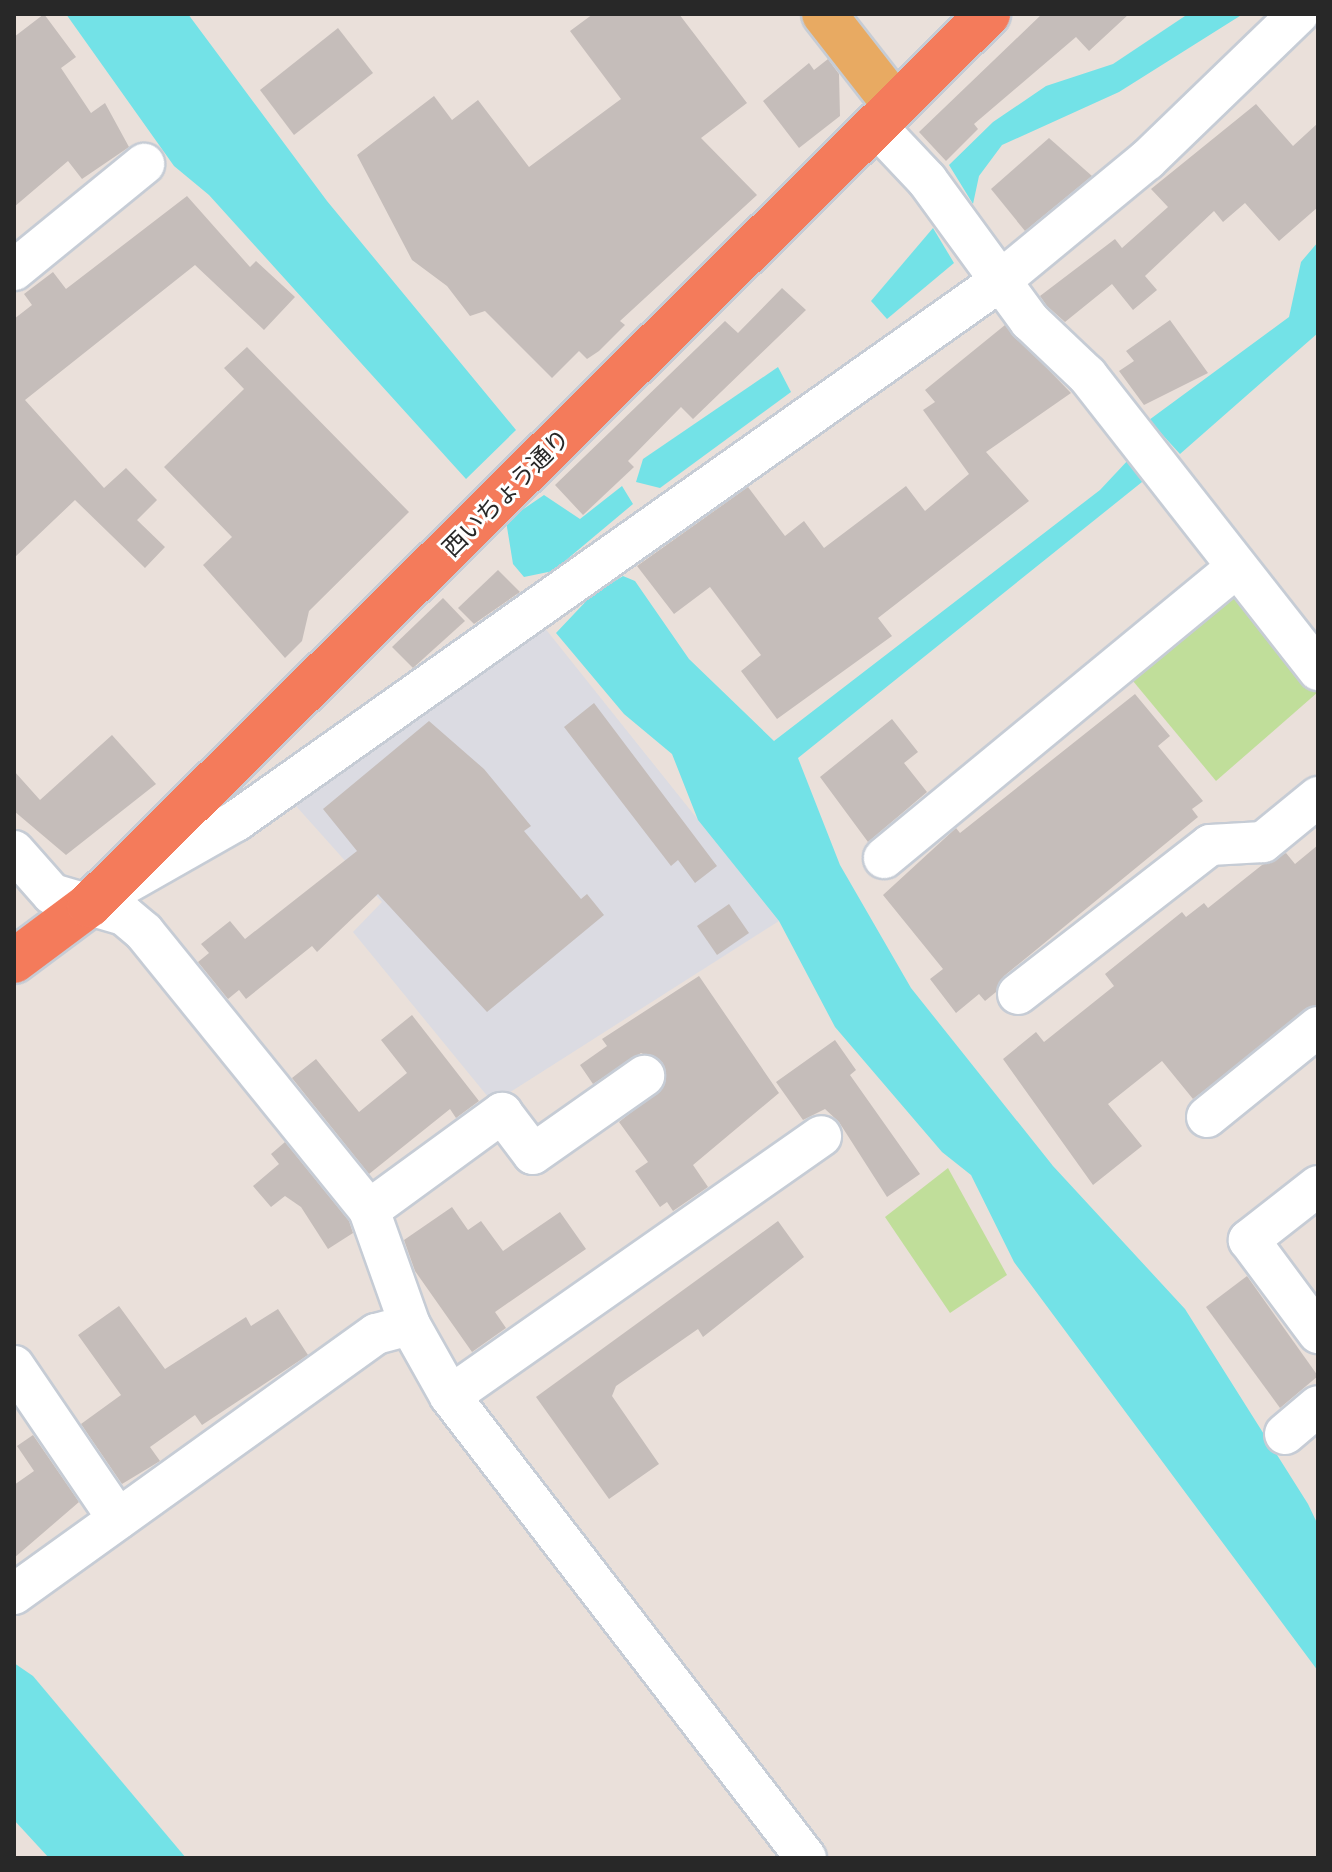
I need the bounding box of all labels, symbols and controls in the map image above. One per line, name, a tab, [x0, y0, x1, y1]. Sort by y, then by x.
street label: 西いちょう通り	[436, 423, 576, 563]

